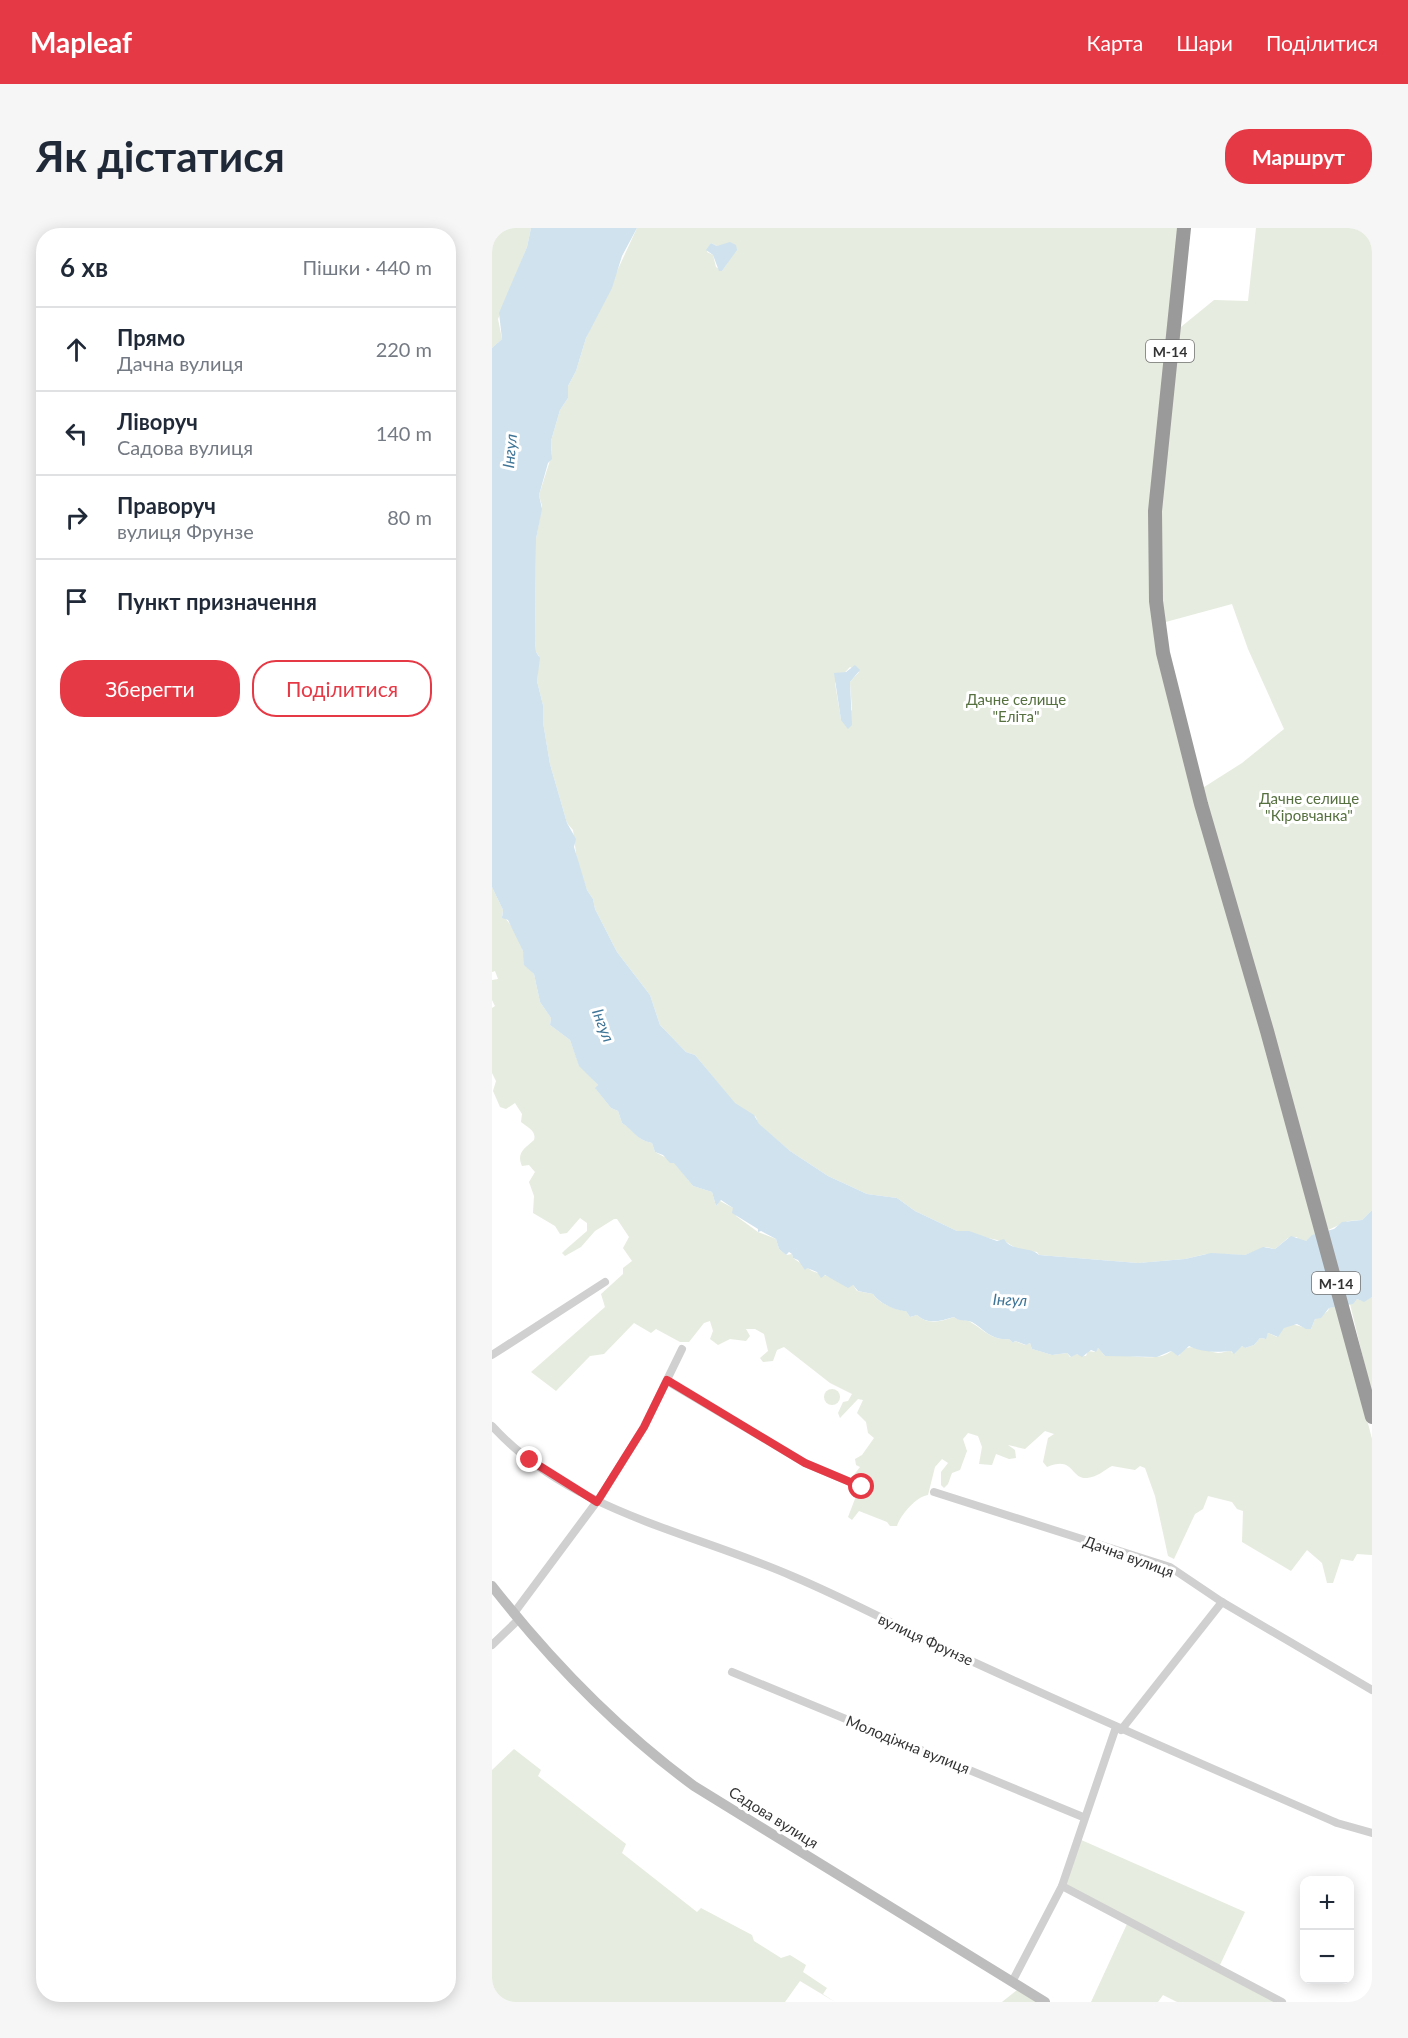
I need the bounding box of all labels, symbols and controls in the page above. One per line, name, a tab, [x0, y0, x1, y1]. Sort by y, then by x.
text: Mapleaf	[30, 25, 132, 59]
text: Карта	[1087, 30, 1143, 55]
text: Шари	[1176, 30, 1233, 55]
text: Поділитися	[1266, 30, 1378, 55]
button: Маршрут	[1225, 129, 1372, 184]
text: Як дістатися	[36, 131, 285, 181]
text: 6 хв	[60, 251, 108, 283]
text: Пішки · 440 m	[303, 255, 432, 279]
text: Прямо	[117, 324, 185, 351]
icon: ahead	[60, 333, 93, 366]
text: 220 m	[376, 337, 432, 361]
road number: М-14	[1146, 340, 1194, 362]
text: Дачна вулиця	[117, 351, 243, 375]
text: Ліворуч	[117, 408, 198, 435]
icon: left	[60, 417, 93, 450]
text: 140 m	[376, 421, 432, 445]
water label: Інгул	[498, 433, 520, 469]
text: Садова вулиця	[117, 435, 253, 459]
text: Праворуч	[117, 492, 216, 519]
icon: right	[60, 501, 93, 534]
text: 80 m	[387, 505, 432, 529]
text: вулиця Фрунзе	[117, 519, 254, 543]
icon: arrive	[60, 585, 93, 618]
text: Пункт призначення	[117, 588, 317, 615]
button: Зберегти	[60, 660, 240, 717]
button: Поділитися	[252, 660, 432, 717]
park label: Дачне селище "Еліта"	[966, 690, 1066, 725]
park label: Дачне селище "Кіровчанка"	[1259, 789, 1359, 824]
water label: Інгул	[589, 1006, 619, 1044]
road number: М-14	[1312, 1272, 1360, 1294]
water label: Інгул	[992, 1289, 1028, 1309]
route end	[516, 1446, 542, 1472]
route start	[848, 1473, 874, 1499]
street label: Дачна вулиця	[1081, 1531, 1177, 1581]
street label: вулиця Фрунзе	[876, 1609, 976, 1669]
street label: Молодіжна вулиця	[844, 1711, 972, 1777]
street label: Садова вулиця	[726, 1782, 822, 1852]
map controls	[1300, 1876, 1354, 1984]
button: +	[1300, 1876, 1354, 1930]
button: −	[1300, 1930, 1354, 1984]

